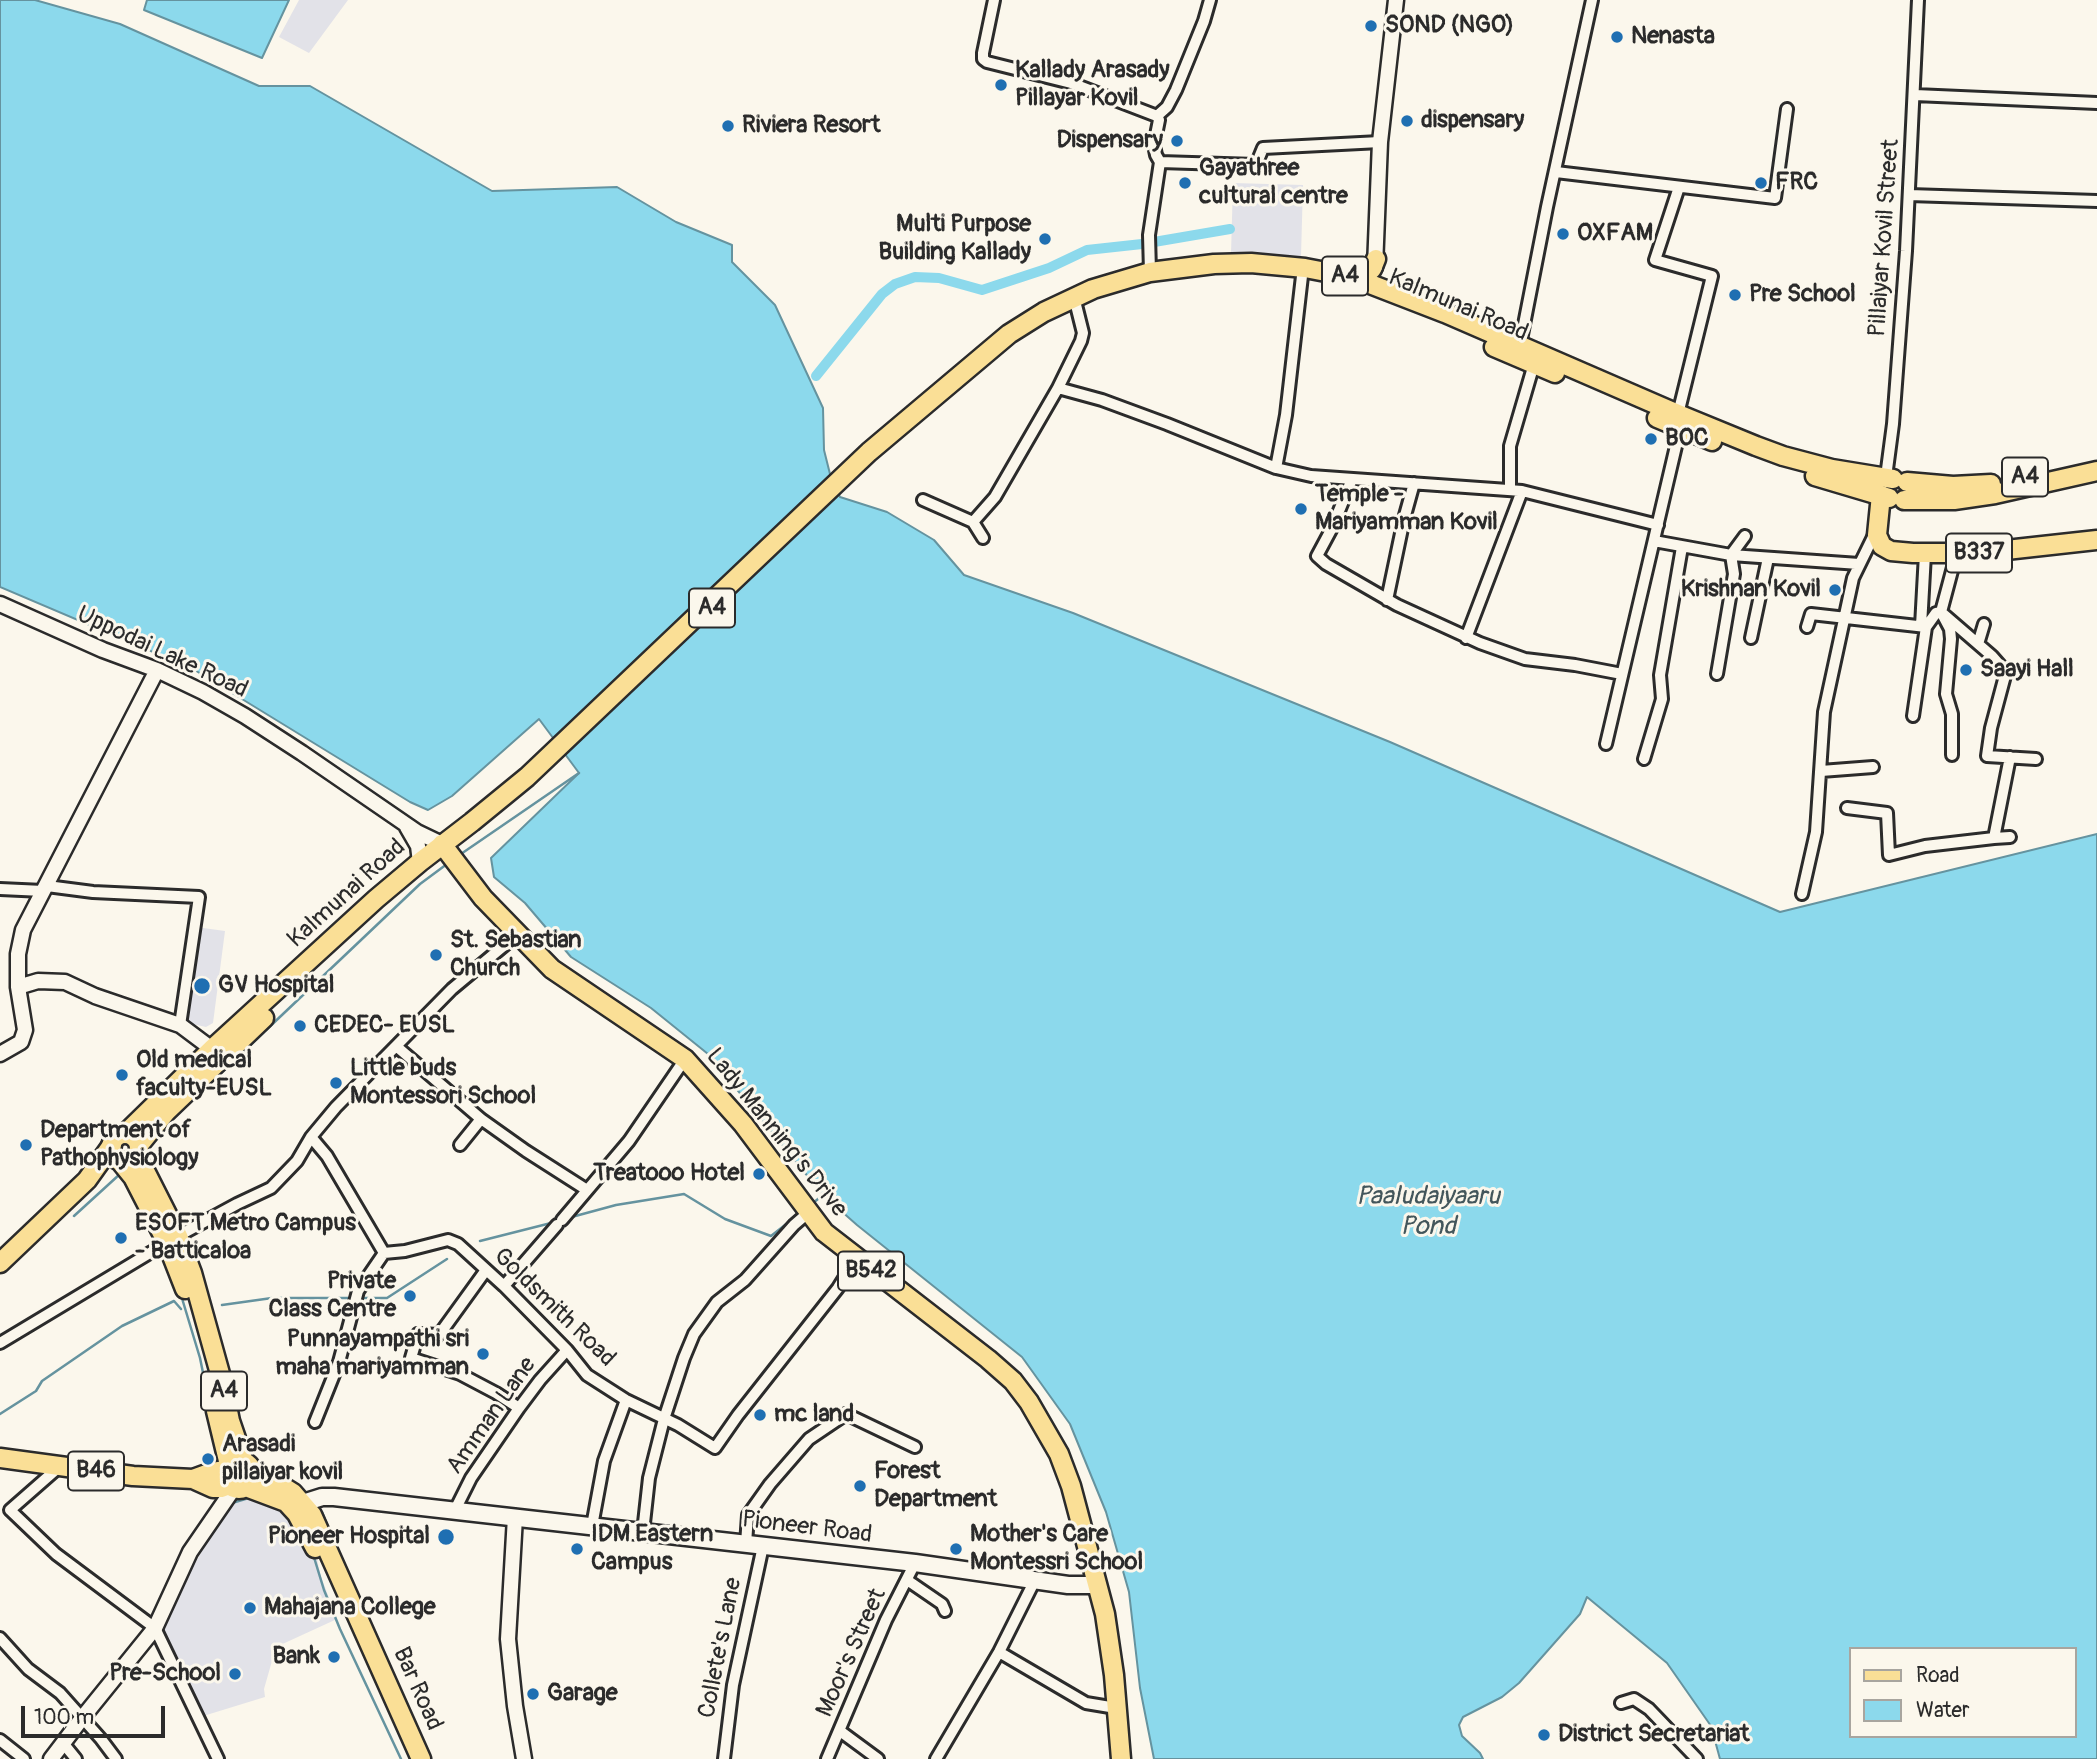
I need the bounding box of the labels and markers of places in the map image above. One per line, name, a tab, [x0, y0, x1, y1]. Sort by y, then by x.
place label: SOND (NGO)	[1385, 12, 1514, 40]
marker: SOND (NGO)	[1363, 18, 1379, 34]
place label: Nenasta	[1631, 23, 1715, 51]
marker: Nenasta	[1609, 29, 1625, 45]
place label: Kallady Arasady Pillayar Kovil	[1015, 57, 1170, 113]
marker: Kallady Arasady Pillayar Kovil	[993, 77, 1009, 93]
place label: dispensary	[1421, 107, 1524, 135]
place label: Riviera Resort	[742, 112, 880, 140]
marker: dispensary	[1399, 113, 1415, 129]
marker: Riviera Resort	[720, 118, 736, 134]
place label: Dispensary	[1056, 127, 1163, 155]
marker: Dispensary	[1169, 133, 1185, 149]
place label: Gayathree cultural centre	[1199, 155, 1348, 211]
place label: FRC	[1775, 169, 1818, 197]
marker: Gayathree cultural centre	[1177, 175, 1193, 191]
marker: FRC	[1753, 175, 1769, 191]
place label: Multi Purpose Building Kallady	[879, 211, 1031, 267]
place label: OXFAM	[1577, 220, 1653, 248]
marker: OXFAM	[1555, 226, 1571, 242]
marker: Multi Purpose Building Kallady	[1037, 231, 1053, 247]
place label: Pre School	[1749, 281, 1856, 309]
marker: Pre School	[1727, 287, 1743, 303]
place label: BOC	[1665, 425, 1709, 453]
marker: BOC	[1643, 431, 1659, 447]
place label: Temple - Mariyamman Kovil	[1315, 481, 1498, 537]
marker: Temple - Mariyamman Kovil	[1293, 501, 1309, 517]
place label: Krishnan Kovil	[1681, 576, 1821, 604]
marker: Krishnan Kovil	[1827, 582, 1843, 598]
place label: Saayi Hall	[1980, 656, 2074, 684]
marker: Saayi Hall	[1958, 662, 1974, 678]
place label: St. Sebastian Church	[450, 927, 582, 983]
marker: St. Sebastian Church	[428, 947, 444, 963]
place label: GV Hospital	[218, 972, 334, 1000]
marker: GV Hospital	[192, 976, 212, 996]
place label: CEDEC- EUSL	[314, 1012, 455, 1040]
marker: CEDEC- EUSL	[292, 1018, 308, 1034]
place label: Old medical faculty-EUSL	[136, 1047, 272, 1103]
place label: Little buds Montessori School	[350, 1055, 536, 1111]
marker: Old medical faculty-EUSL	[114, 1067, 130, 1083]
marker: Little buds Montessori School	[328, 1075, 344, 1091]
place label: Department of Pathophysiology	[40, 1117, 198, 1173]
marker: Department of Pathophysiology	[18, 1137, 34, 1153]
place label: Treatooo Hotel	[593, 1160, 745, 1188]
marker: Treatooo Hotel	[751, 1166, 767, 1182]
place label: ESOFT Metro Campus - Batticaloa	[135, 1210, 356, 1266]
marker: ESOFT Metro Campus - Batticaloa	[113, 1230, 129, 1246]
place label: Private Class Centre	[269, 1268, 396, 1324]
marker: Private Class Centre	[402, 1288, 418, 1304]
place label: Punnayampathi sri maha mariyamman	[276, 1326, 469, 1382]
marker: Punnayampathi sri maha mariyamman	[475, 1346, 491, 1362]
place label: mc land	[774, 1401, 854, 1429]
marker: mc land	[752, 1407, 768, 1423]
place label: Arasadi pillaiyar kovil	[222, 1431, 343, 1487]
marker: Arasadi pillaiyar kovil	[200, 1451, 216, 1467]
place label: Forest Department	[874, 1458, 997, 1514]
marker: Forest Department	[852, 1478, 868, 1494]
place label: IDM Eastern Campus	[591, 1521, 713, 1577]
place label: Mother's Care Montessri School	[970, 1521, 1143, 1577]
place label: Pioneer Hospital	[268, 1523, 430, 1551]
marker: Pioneer Hospital	[436, 1527, 456, 1547]
marker: IDM Eastern Campus	[569, 1541, 585, 1557]
marker: Mother's Care Montessri School	[948, 1541, 964, 1557]
place label: Mahajana College	[264, 1594, 436, 1622]
marker: Mahajana College	[242, 1600, 258, 1616]
place label: Bank	[272, 1643, 320, 1671]
marker: Bank	[326, 1649, 342, 1665]
place label: Pre-School	[109, 1660, 221, 1688]
marker: Pre-School	[227, 1666, 243, 1682]
place label: Garage	[547, 1680, 618, 1708]
marker: Garage	[525, 1686, 541, 1702]
place label: District Secretariat	[1558, 1721, 1749, 1749]
marker: District Secretariat	[1536, 1727, 1552, 1743]

